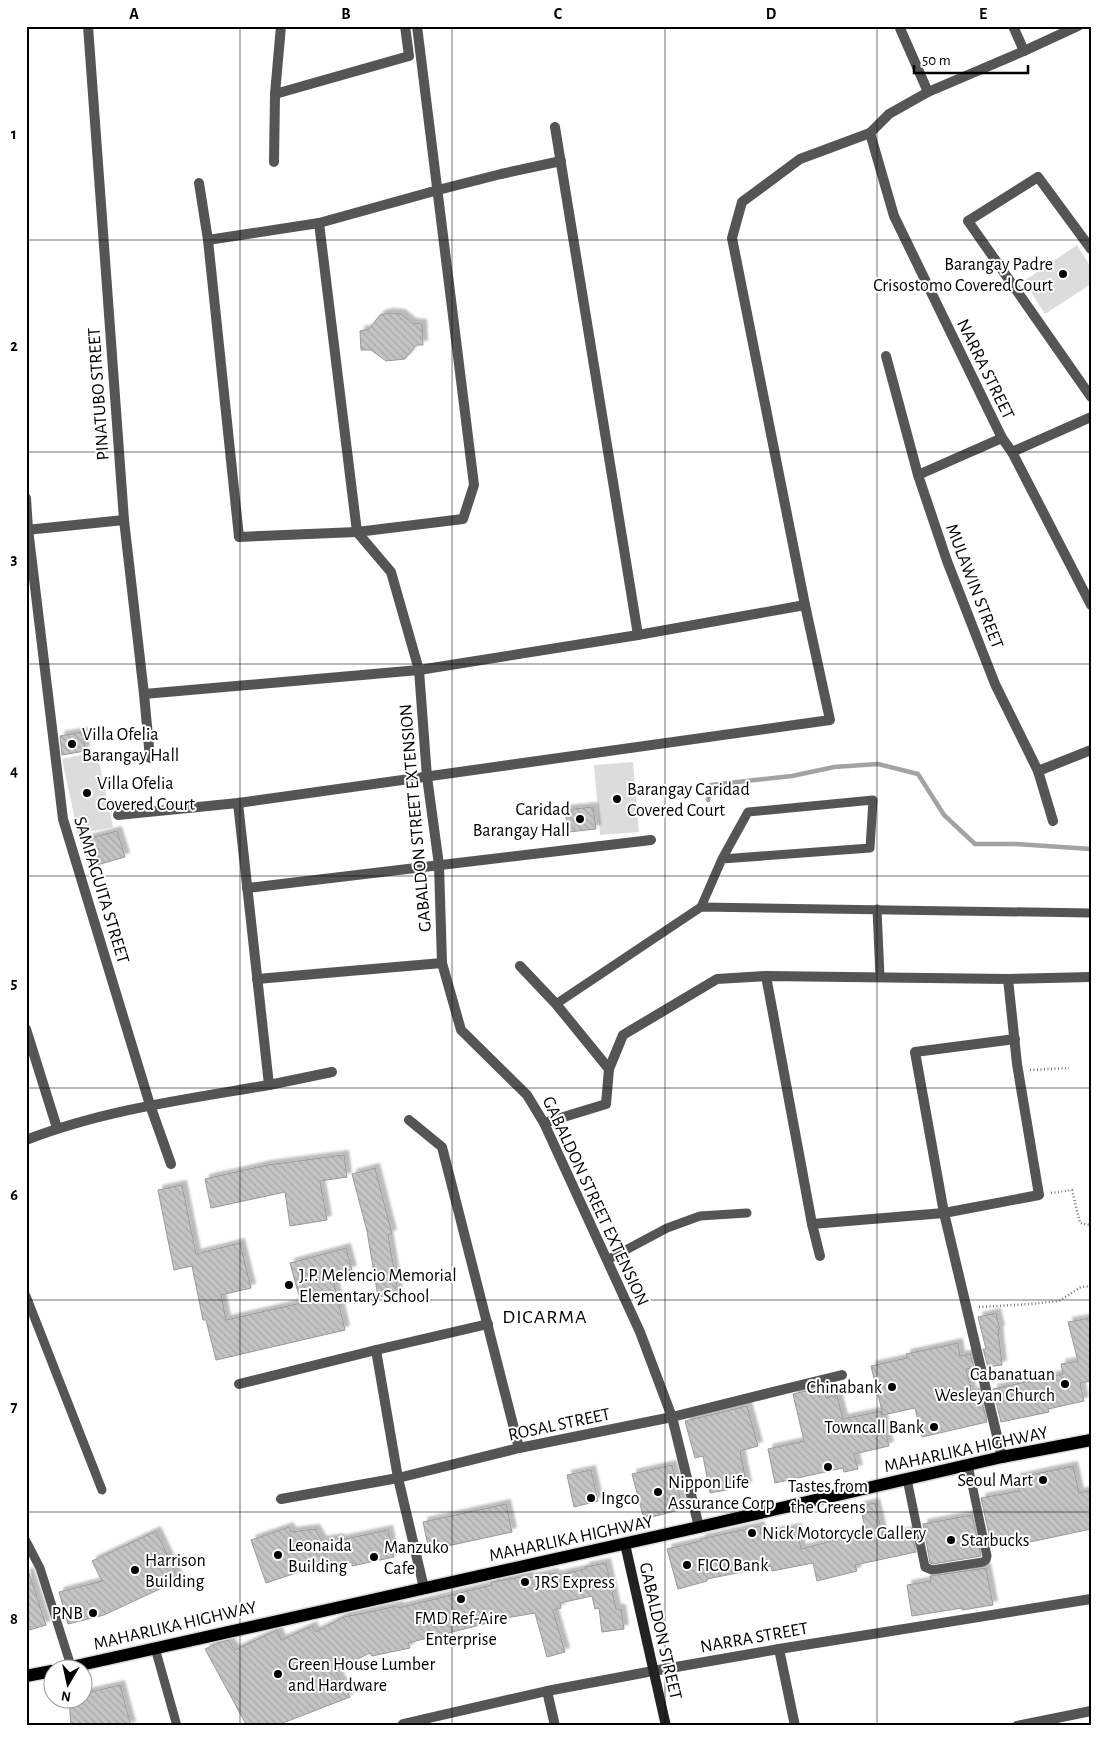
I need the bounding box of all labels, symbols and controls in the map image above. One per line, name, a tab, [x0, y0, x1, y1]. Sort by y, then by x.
text: A	[129, 6, 139, 22]
text: B	[341, 6, 351, 22]
text: C	[554, 6, 563, 22]
text: D	[766, 6, 777, 22]
text: E	[979, 6, 987, 22]
scale bar	[914, 42, 1028, 74]
text: 50 m	[922, 53, 951, 68]
text: 1	[11, 126, 17, 142]
place label: Barangay Padre Crisostomo Covered Court	[873, 256, 1053, 295]
marker: Barangay Padre Crisostomo Covered Court	[1057, 268, 1069, 280]
street label: NARRA STREET	[953, 316, 1017, 423]
street label: PINATUBO STREET	[85, 327, 113, 461]
text: 2	[10, 338, 18, 354]
street label: MULAWIN STREET	[942, 521, 1006, 652]
text: 3	[11, 551, 18, 567]
street label: GABALDON STREET EXTENSION	[397, 703, 435, 933]
place label: Villa Ofelia Barangay Hall	[82, 726, 179, 765]
marker: Villa Ofelia Barangay Hall	[66, 738, 78, 750]
text: 4	[10, 763, 18, 779]
place label: Villa Ofelia Covered Court	[97, 775, 195, 814]
place label: Barangay Caridad Covered Court	[627, 781, 750, 820]
marker: Villa Ofelia Covered Court	[81, 787, 93, 799]
marker: Barangay Caridad Covered Court	[611, 793, 623, 805]
place label: Caridad Barangay Hall	[473, 801, 570, 840]
marker: Caridad Barangay Hall	[574, 813, 586, 825]
street label: SAMPAGUITA STREET	[70, 815, 132, 966]
text: 5	[11, 975, 18, 991]
street label: GABALDON STREET EXTENSION	[539, 1094, 652, 1309]
text: 6	[10, 1187, 18, 1203]
place label: J.P. Melencio Memorial Elementary School	[299, 1267, 457, 1306]
marker: J.P. Melencio Memorial Elementary School	[283, 1279, 295, 1291]
district label: DICARMA	[502, 1307, 588, 1327]
place label: Cabanatuan Wesleyan Church	[934, 1366, 1055, 1405]
marker: Cabanatuan Wesleyan Church	[1059, 1378, 1071, 1390]
place label: Chinabank	[806, 1379, 883, 1397]
marker: Chinabank	[886, 1381, 898, 1393]
text: 7	[11, 1399, 18, 1415]
street label: ROSAL STREET	[507, 1405, 612, 1445]
place label: Towncall Bank	[824, 1419, 925, 1437]
marker: Towncall Bank	[928, 1421, 940, 1433]
street label: MAHARLIKA HIGHWAY	[883, 1424, 1050, 1476]
marker: Tastes from the Greens	[822, 1461, 834, 1473]
place label: Seoul Mart	[957, 1472, 1033, 1490]
place label: Nippon Life Assurance Corp	[668, 1474, 775, 1513]
marker: Seoul Mart	[1037, 1474, 1049, 1486]
place label: Tastes from the Greens	[788, 1478, 868, 1517]
marker: Nippon Life Assurance Corp	[652, 1486, 664, 1498]
place label: Ingco	[601, 1490, 640, 1508]
marker: Ingco	[585, 1492, 597, 1504]
street label: MAHARLIKA HIGHWAY	[488, 1513, 655, 1565]
place label: Nick Motorcycle Gallery	[762, 1525, 927, 1543]
marker: Nick Motorcycle Gallery	[746, 1527, 758, 1539]
place label: Starbucks	[961, 1532, 1029, 1550]
marker: Starbucks	[945, 1534, 957, 1546]
place label: Leonaida Building	[288, 1537, 352, 1576]
place label: Manzuko Cafe	[384, 1539, 449, 1578]
marker: Leonaida Building	[272, 1549, 284, 1561]
marker: Manzuko Cafe	[368, 1551, 380, 1563]
place label: Harrison Building	[145, 1552, 206, 1591]
place label: FICO Bank	[697, 1557, 769, 1575]
marker: FICO Bank	[681, 1559, 693, 1571]
street label: GABALDON STREET	[635, 1561, 685, 1702]
marker: Harrison Building	[129, 1564, 141, 1576]
place label: JRS Express	[535, 1574, 615, 1592]
marker: JRS Express	[519, 1576, 531, 1588]
marker: FMD Ref-Aire Enterprise	[455, 1593, 467, 1605]
street label: MAHARLIKA HIGHWAY	[92, 1598, 259, 1654]
place label: PNB	[52, 1605, 83, 1623]
marker: PNB	[87, 1607, 99, 1619]
place label: FMD Ref-Aire Enterprise	[414, 1610, 508, 1649]
text: 8	[10, 1611, 18, 1627]
street label: NARRA STREET	[699, 1620, 810, 1656]
place label: Green House Lumber and Hardware	[288, 1656, 435, 1695]
north arrow	[42, 1660, 92, 1710]
marker: Green House Lumber and Hardware	[272, 1668, 284, 1680]
text: N	[60, 1688, 72, 1704]

